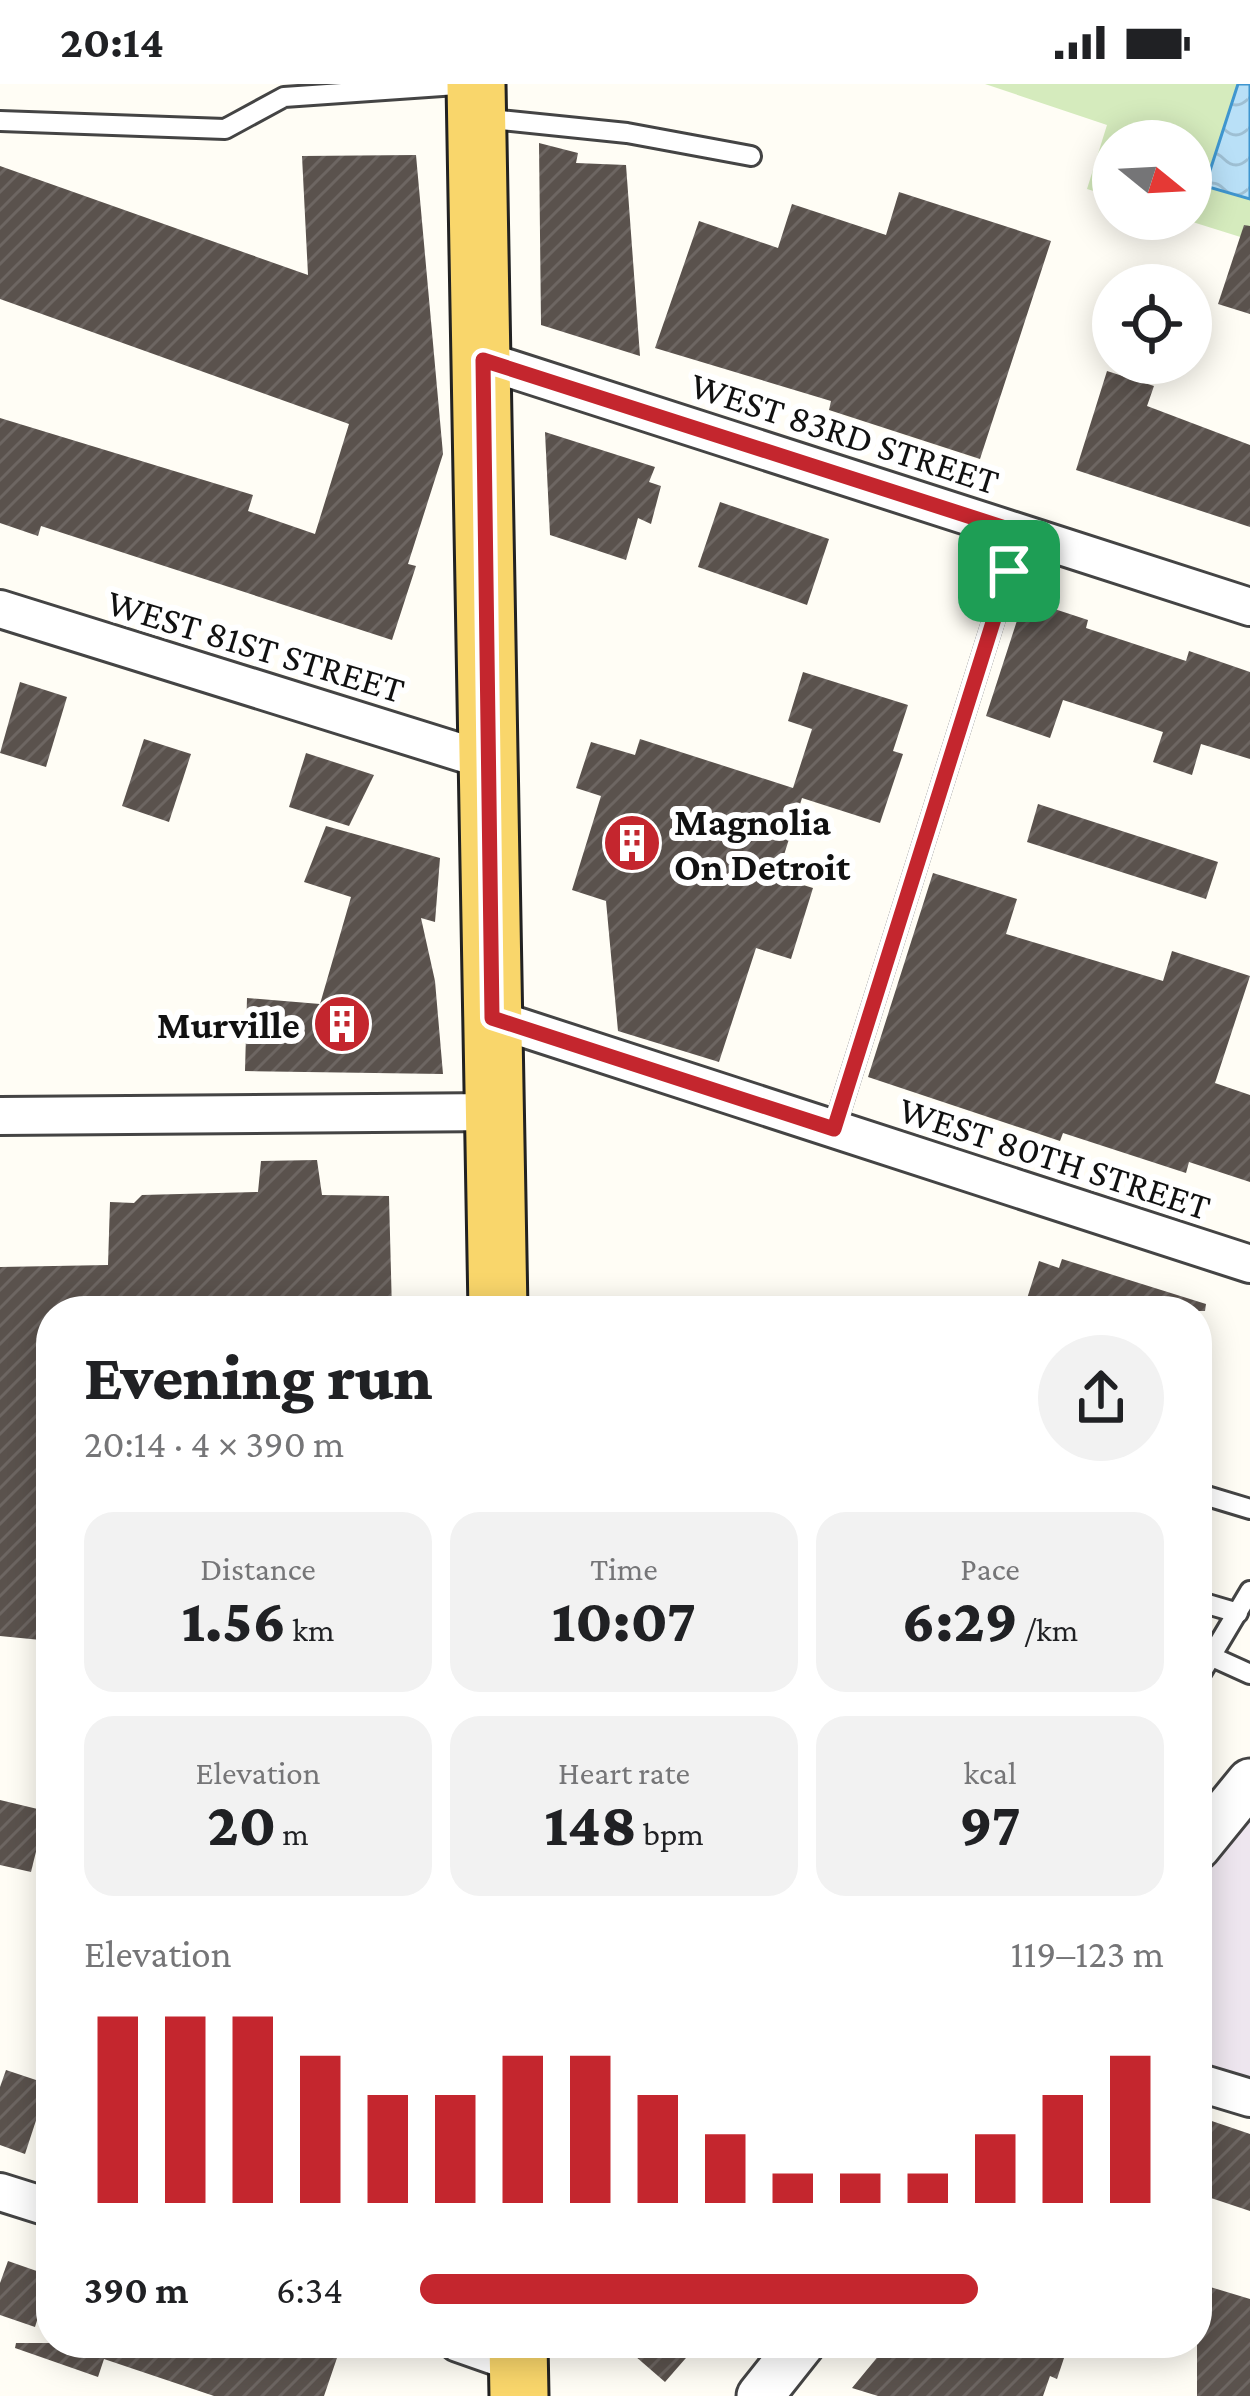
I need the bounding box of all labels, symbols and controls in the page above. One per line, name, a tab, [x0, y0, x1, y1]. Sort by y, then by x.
text: 20:14	[60, 17, 164, 67]
north arrow	[1092, 120, 1212, 240]
map controls	[1092, 120, 1212, 384]
button: locate	[1092, 264, 1212, 384]
street label: WEST 83RD STREET	[685, 362, 1004, 503]
pin	[958, 520, 1060, 622]
icon: arrive	[976, 538, 1042, 604]
street label: WEST 81ST STREET	[102, 580, 410, 711]
place label: Magnolia On Detroit	[674, 800, 851, 888]
building icon: Magnolia On Detroit	[601, 812, 663, 874]
building icon: Murville	[311, 993, 373, 1055]
place label: Murville	[157, 1003, 300, 1046]
street label: WEST 80TH STREET	[894, 1087, 1216, 1228]
button: share	[1038, 1335, 1164, 1461]
text: Evening run	[84, 1340, 433, 1413]
text: 20:14 · 4 × 390 m	[84, 1422, 344, 1465]
text: Distance	[200, 1550, 316, 1587]
text: Time	[590, 1550, 658, 1587]
text: Pace	[960, 1550, 1020, 1587]
text: 1.56	[181, 1587, 286, 1654]
text: 10:07	[552, 1587, 696, 1654]
text: 6:29	[902, 1587, 1018, 1654]
text: km	[286, 1611, 335, 1648]
text: /km	[1018, 1611, 1078, 1648]
text: Elevation	[196, 1754, 320, 1791]
text: Heart rate	[558, 1754, 690, 1791]
text: kcal	[963, 1754, 1017, 1791]
text: 20	[207, 1791, 276, 1858]
text: 148	[544, 1791, 637, 1858]
text: 97	[959, 1791, 1021, 1858]
text: m	[276, 1815, 309, 1852]
text: bpm	[637, 1815, 704, 1852]
text: Elevation	[84, 1932, 232, 1975]
text: 119–123 m	[1011, 1932, 1164, 1975]
text: 390 m	[84, 2268, 189, 2311]
text: 6:34	[276, 2268, 343, 2311]

